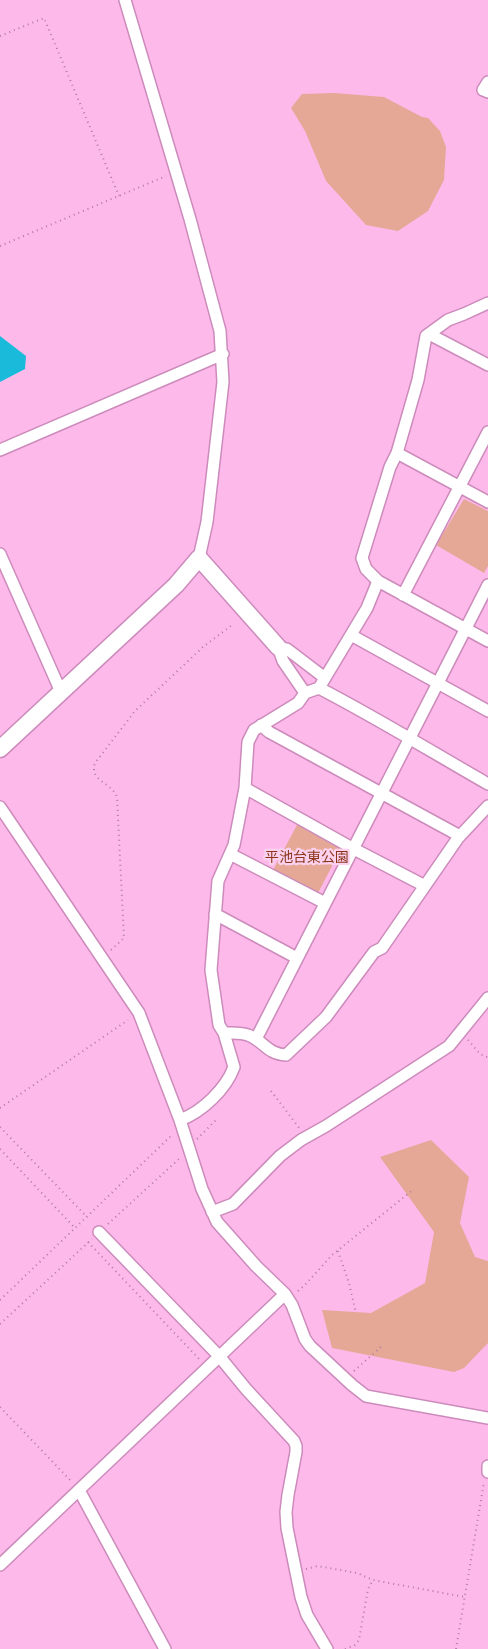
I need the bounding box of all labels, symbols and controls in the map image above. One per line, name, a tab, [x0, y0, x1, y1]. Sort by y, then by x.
park label: 平池台東公園	[265, 851, 349, 867]

